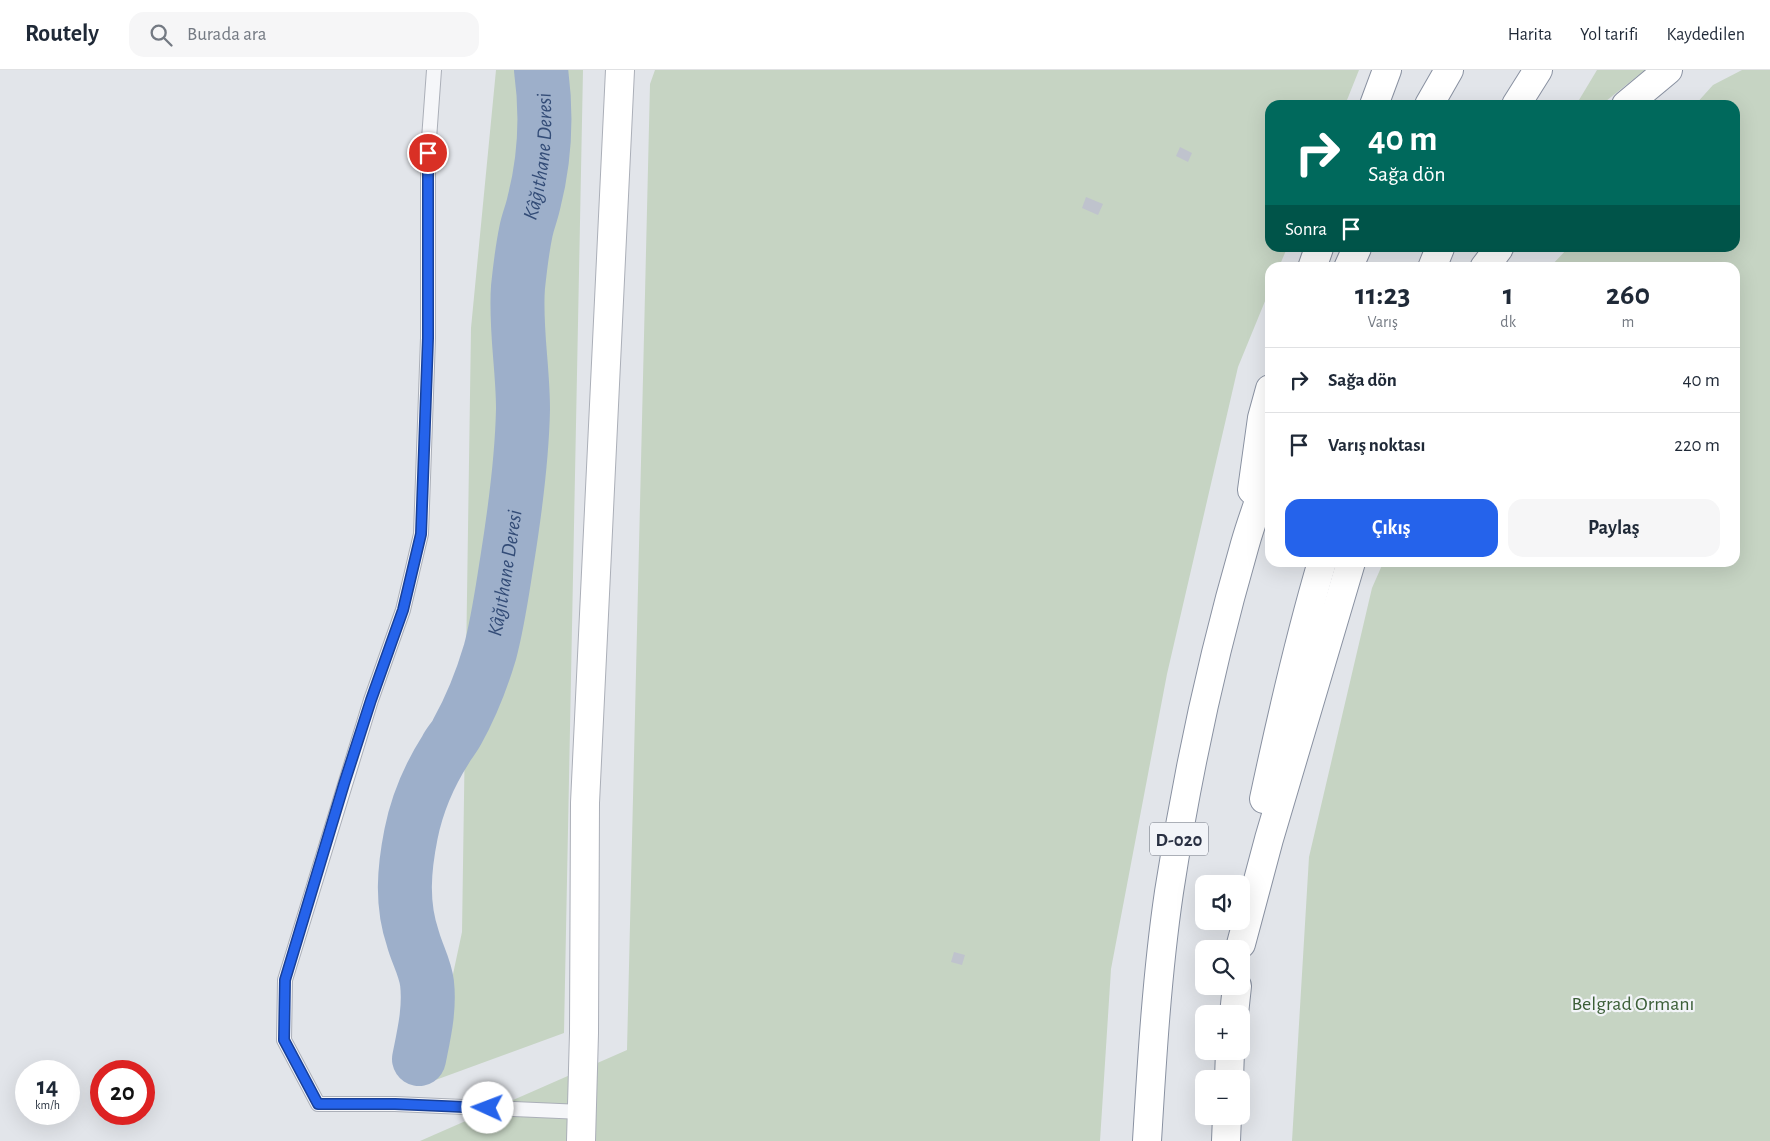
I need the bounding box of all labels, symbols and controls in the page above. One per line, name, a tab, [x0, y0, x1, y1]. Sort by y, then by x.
search box	[129, 12, 479, 57]
icon: search	[147, 21, 175, 49]
text: Routely	[25, 22, 99, 46]
text: Burada ara	[187, 25, 266, 44]
text: Harita	[1508, 26, 1552, 44]
text: Yol tarifi	[1580, 26, 1638, 44]
text: Kaydedilen	[1666, 26, 1745, 44]
water label: Kâğıthane Deresi	[520, 92, 555, 222]
icon: right	[1285, 120, 1350, 185]
text: 40 m	[1368, 122, 1437, 157]
pin	[407, 132, 449, 174]
icon: arrive	[414, 139, 442, 167]
text: Sağa dön	[1368, 163, 1446, 185]
icon: arrive	[1337, 215, 1365, 243]
text: Sonra	[1285, 220, 1327, 239]
text: 11:23	[1355, 280, 1410, 310]
text: 1	[1503, 280, 1514, 310]
text: 260	[1606, 280, 1650, 310]
text: Varış	[1367, 314, 1398, 330]
text: dk	[1500, 314, 1516, 330]
text: m	[1622, 314, 1634, 330]
icon: right	[1285, 366, 1313, 394]
text: Sağa dön	[1328, 371, 1397, 390]
text: 40 m	[1682, 371, 1720, 390]
icon: arrive	[1285, 431, 1313, 459]
text: Varış noktası	[1328, 436, 1426, 455]
text: 220 m	[1674, 436, 1720, 455]
button: Çıkış	[1285, 499, 1498, 557]
button: Paylaş	[1508, 499, 1720, 557]
water label: Kâğıthane Deresi	[484, 508, 526, 638]
road number: D-020	[1150, 822, 1208, 856]
map controls	[1195, 875, 1250, 1125]
button: sound	[1195, 875, 1250, 930]
button: search	[1195, 940, 1250, 995]
park label: Belgrad Ormanı	[1572, 994, 1694, 1014]
button: +	[1195, 1005, 1250, 1060]
speed limit sign: 20	[90, 1060, 155, 1125]
button: −	[1195, 1070, 1250, 1125]
text: 14	[37, 1074, 58, 1099]
position arrow	[461, 1081, 513, 1133]
text: km/h	[35, 1099, 60, 1111]

